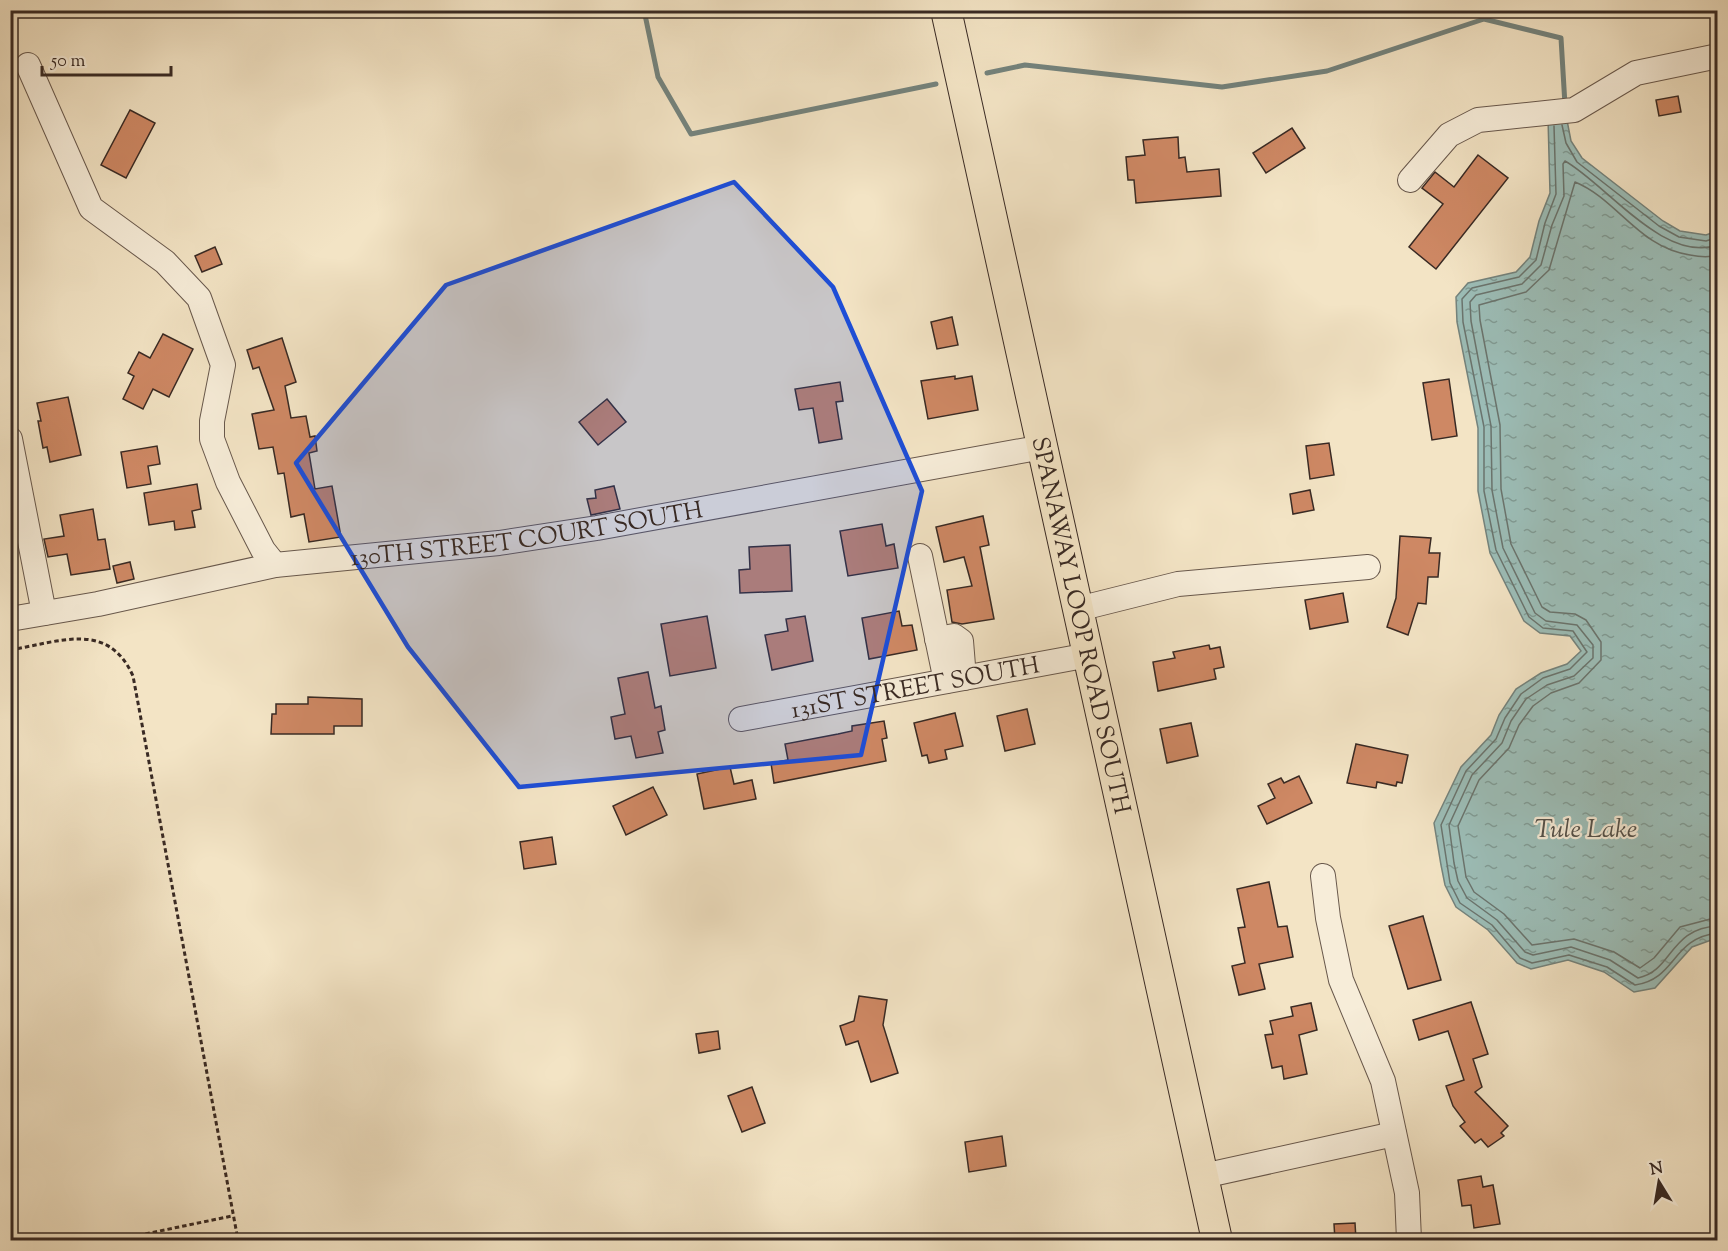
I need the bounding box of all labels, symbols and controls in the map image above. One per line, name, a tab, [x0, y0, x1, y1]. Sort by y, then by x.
scale bar	[42, 39, 171, 77]
text: 50 m	[50, 49, 86, 75]
street label: SPANAWAY LOOP ROAD SOUTH	[1022, 434, 1138, 818]
street label: 130TH STREET COURT SOUTH	[349, 494, 706, 577]
street label: 131ST STREET SOUTH	[788, 649, 1042, 728]
water label: Tule Lake	[1535, 812, 1637, 849]
north arrow	[1629, 1152, 1689, 1212]
text: N	[1648, 1157, 1665, 1182]

